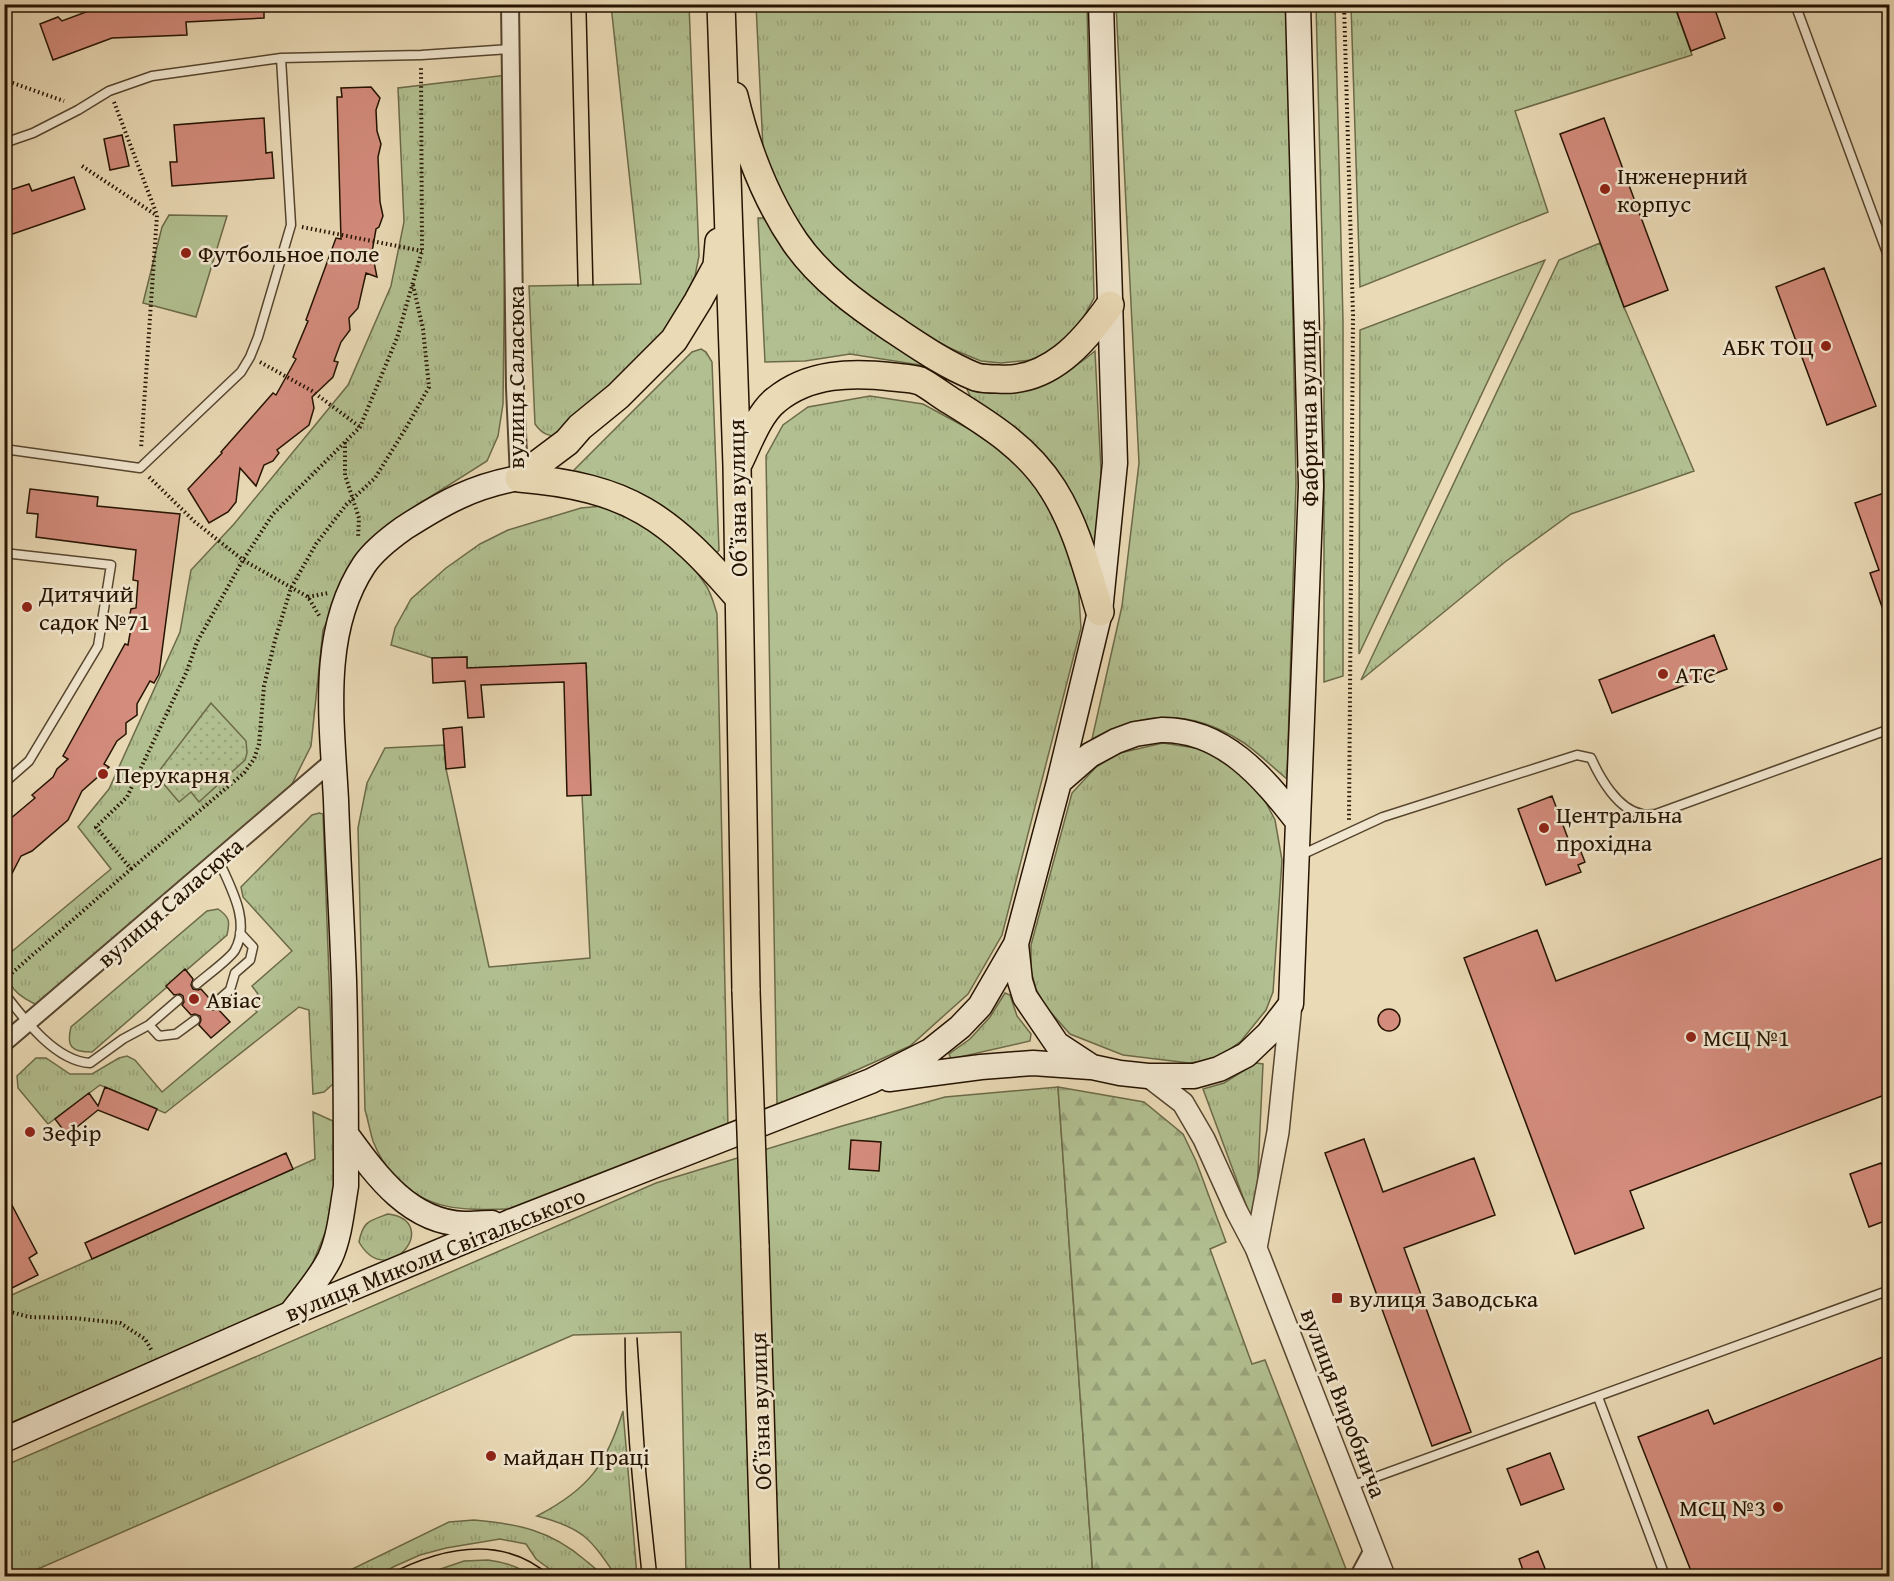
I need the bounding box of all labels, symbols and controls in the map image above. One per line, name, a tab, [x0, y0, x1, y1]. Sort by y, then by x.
place label: Інженерний корпус	[1617, 158, 1748, 221]
marker: Інженерний корпус	[1598, 182, 1612, 196]
place label: Футбольное поле	[198, 236, 379, 271]
marker: Футбольное поле	[179, 246, 193, 260]
street label: вулиця Саласюка	[498, 285, 533, 469]
street label: Фабрична вулиця	[1289, 319, 1327, 507]
place label: АБК ТОЦ	[1722, 329, 1814, 364]
marker: АБК ТОЦ	[1819, 339, 1833, 353]
street label: Обʼїзна вулиця	[718, 419, 756, 577]
place label: Дитячий садок №71	[38, 576, 150, 639]
marker: Дитячий садок №71	[20, 600, 34, 614]
place label: АТС	[1675, 657, 1716, 692]
marker: АТС	[1656, 667, 1670, 681]
place label: Перукарня	[115, 757, 230, 792]
marker: Перукарня	[96, 767, 110, 781]
place label: Центральна прохідна	[1556, 797, 1683, 860]
marker: Центральна прохідна	[1537, 821, 1551, 835]
street label: вулиця Саласюка	[89, 828, 251, 975]
place label: Авіас	[206, 982, 261, 1017]
marker: Авіас	[187, 992, 201, 1006]
place label: МСЦ №1	[1703, 1020, 1790, 1055]
marker: МСЦ №1	[1684, 1030, 1698, 1044]
place label: Зефір	[42, 1115, 102, 1150]
marker: Зефір	[23, 1125, 37, 1139]
street label: вулиця Миколи Світальського	[279, 1178, 591, 1330]
place label: вулиця Заводська	[1349, 1281, 1539, 1316]
marker: вулиця Заводська	[1330, 1291, 1344, 1305]
street label: вулиця Виробнича	[1292, 1303, 1396, 1503]
street label: Обʼїзна вулиця	[740, 1331, 780, 1491]
place label: майдан Праці	[503, 1439, 650, 1474]
marker: майдан Праці	[484, 1449, 498, 1463]
place label: МСЦ №3	[1679, 1490, 1766, 1525]
marker: МСЦ №3	[1771, 1500, 1785, 1514]

